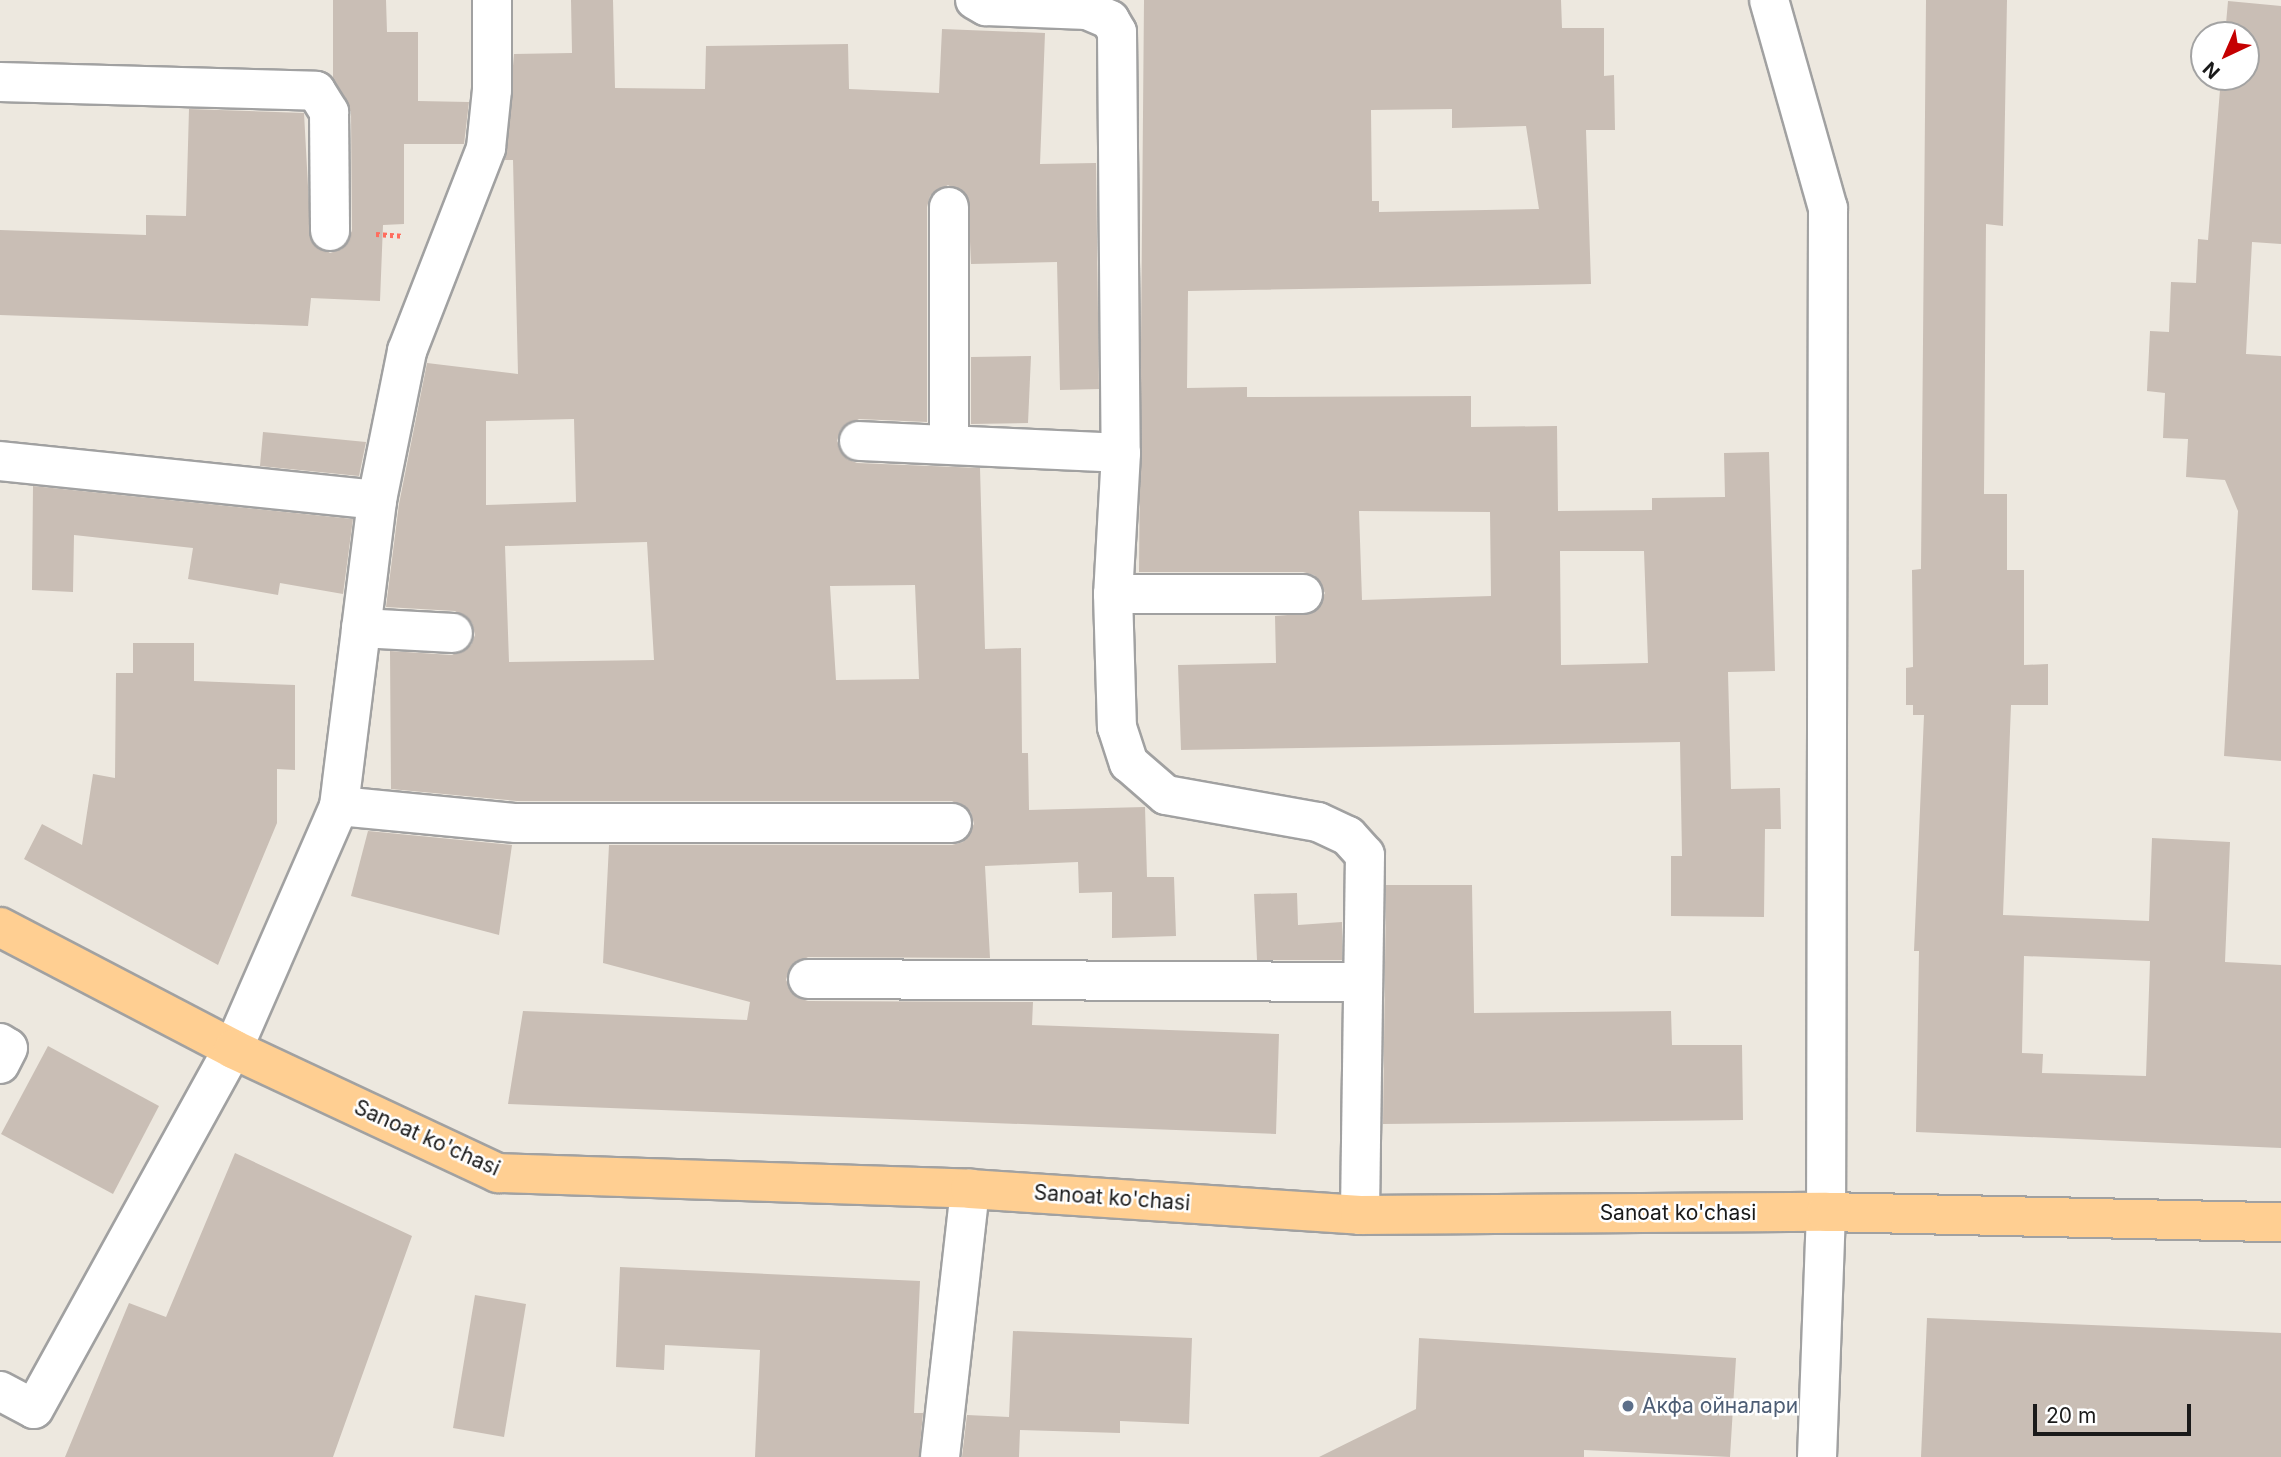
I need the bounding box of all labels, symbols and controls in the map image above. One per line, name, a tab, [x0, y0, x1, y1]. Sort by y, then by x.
north arrow	[2190, 21, 2260, 91]
text: N	[2198, 57, 2225, 83]
street label: Sanoat ko'chasi	[350, 1095, 504, 1181]
street label: Sanoat ko'chasi	[1033, 1180, 1191, 1216]
street label: Sanoat ko'chasi	[1600, 1200, 1756, 1226]
scale bar	[2036, 1390, 2194, 1434]
place label: Акфа ойналари	[1642, 1393, 1798, 1419]
marker: Акфа ойналари	[1620, 1398, 1636, 1414]
text: 20 m	[2046, 1403, 2096, 1428]

